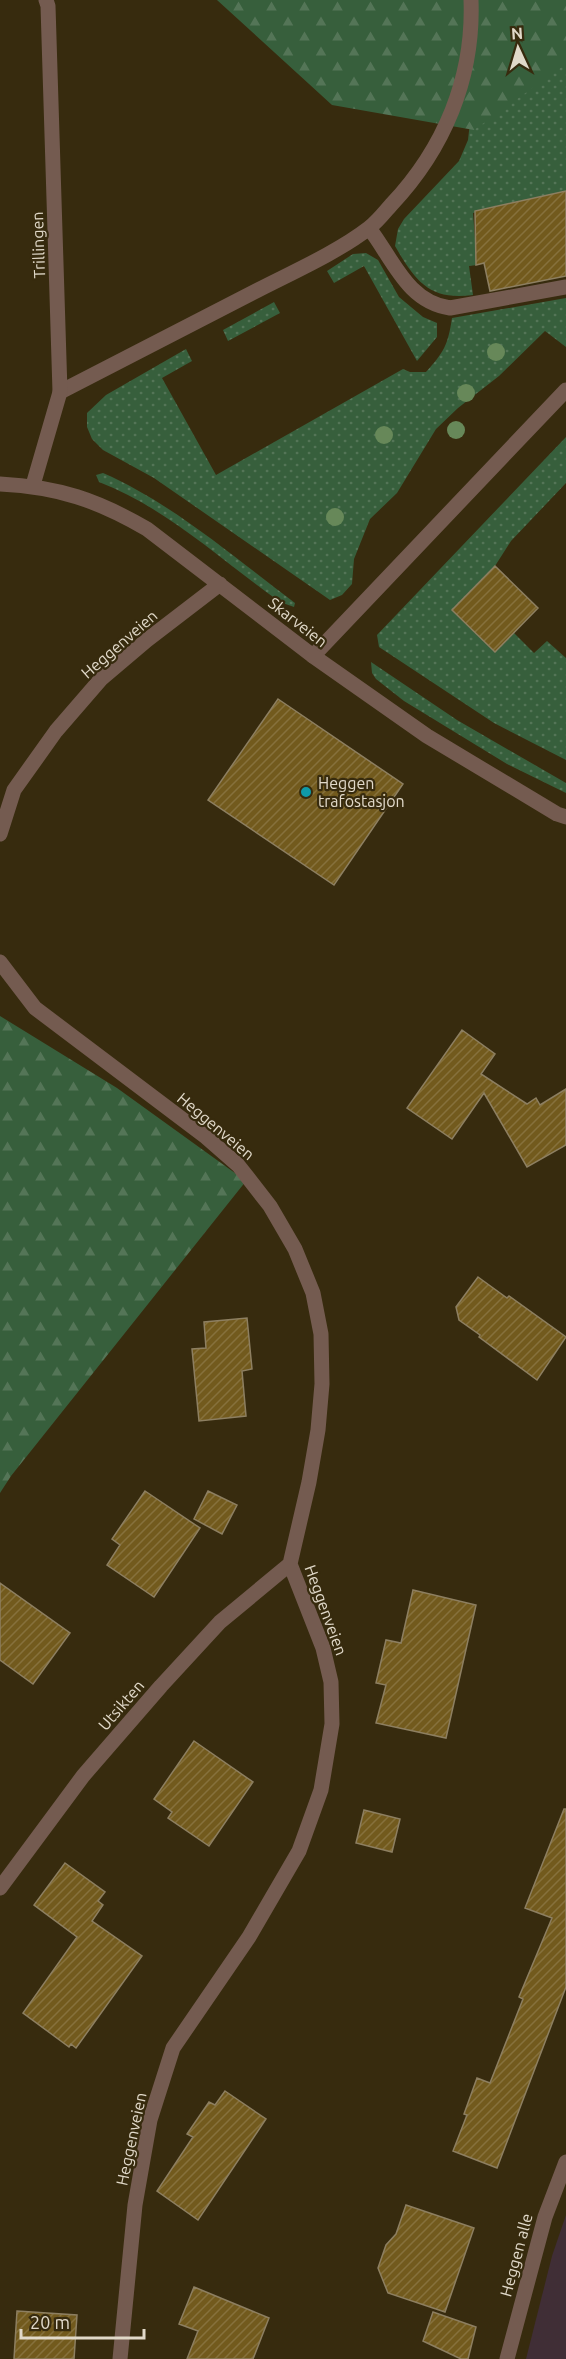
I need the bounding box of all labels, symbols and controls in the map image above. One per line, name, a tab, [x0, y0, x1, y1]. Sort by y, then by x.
north arrow	[488, 18, 548, 78]
text: N	[510, 24, 524, 42]
street label: Trillingen	[28, 211, 48, 279]
street label: Skarveien	[265, 593, 331, 651]
street label: Heggenveien	[77, 606, 161, 682]
place label: Heggen trafostasjon	[318, 774, 405, 810]
marker: Heggen trafostasjon	[299, 785, 313, 799]
street label: Heggenveien	[174, 1089, 258, 1163]
street label: Heggenveien	[301, 1562, 351, 1658]
street label: Utsikten	[94, 1676, 148, 1734]
street label: Heggenveien	[112, 2091, 150, 2187]
street label: Heggen alle	[496, 2211, 536, 2299]
scale bar	[21, 2302, 144, 2340]
text: 20 m	[30, 2312, 70, 2332]

